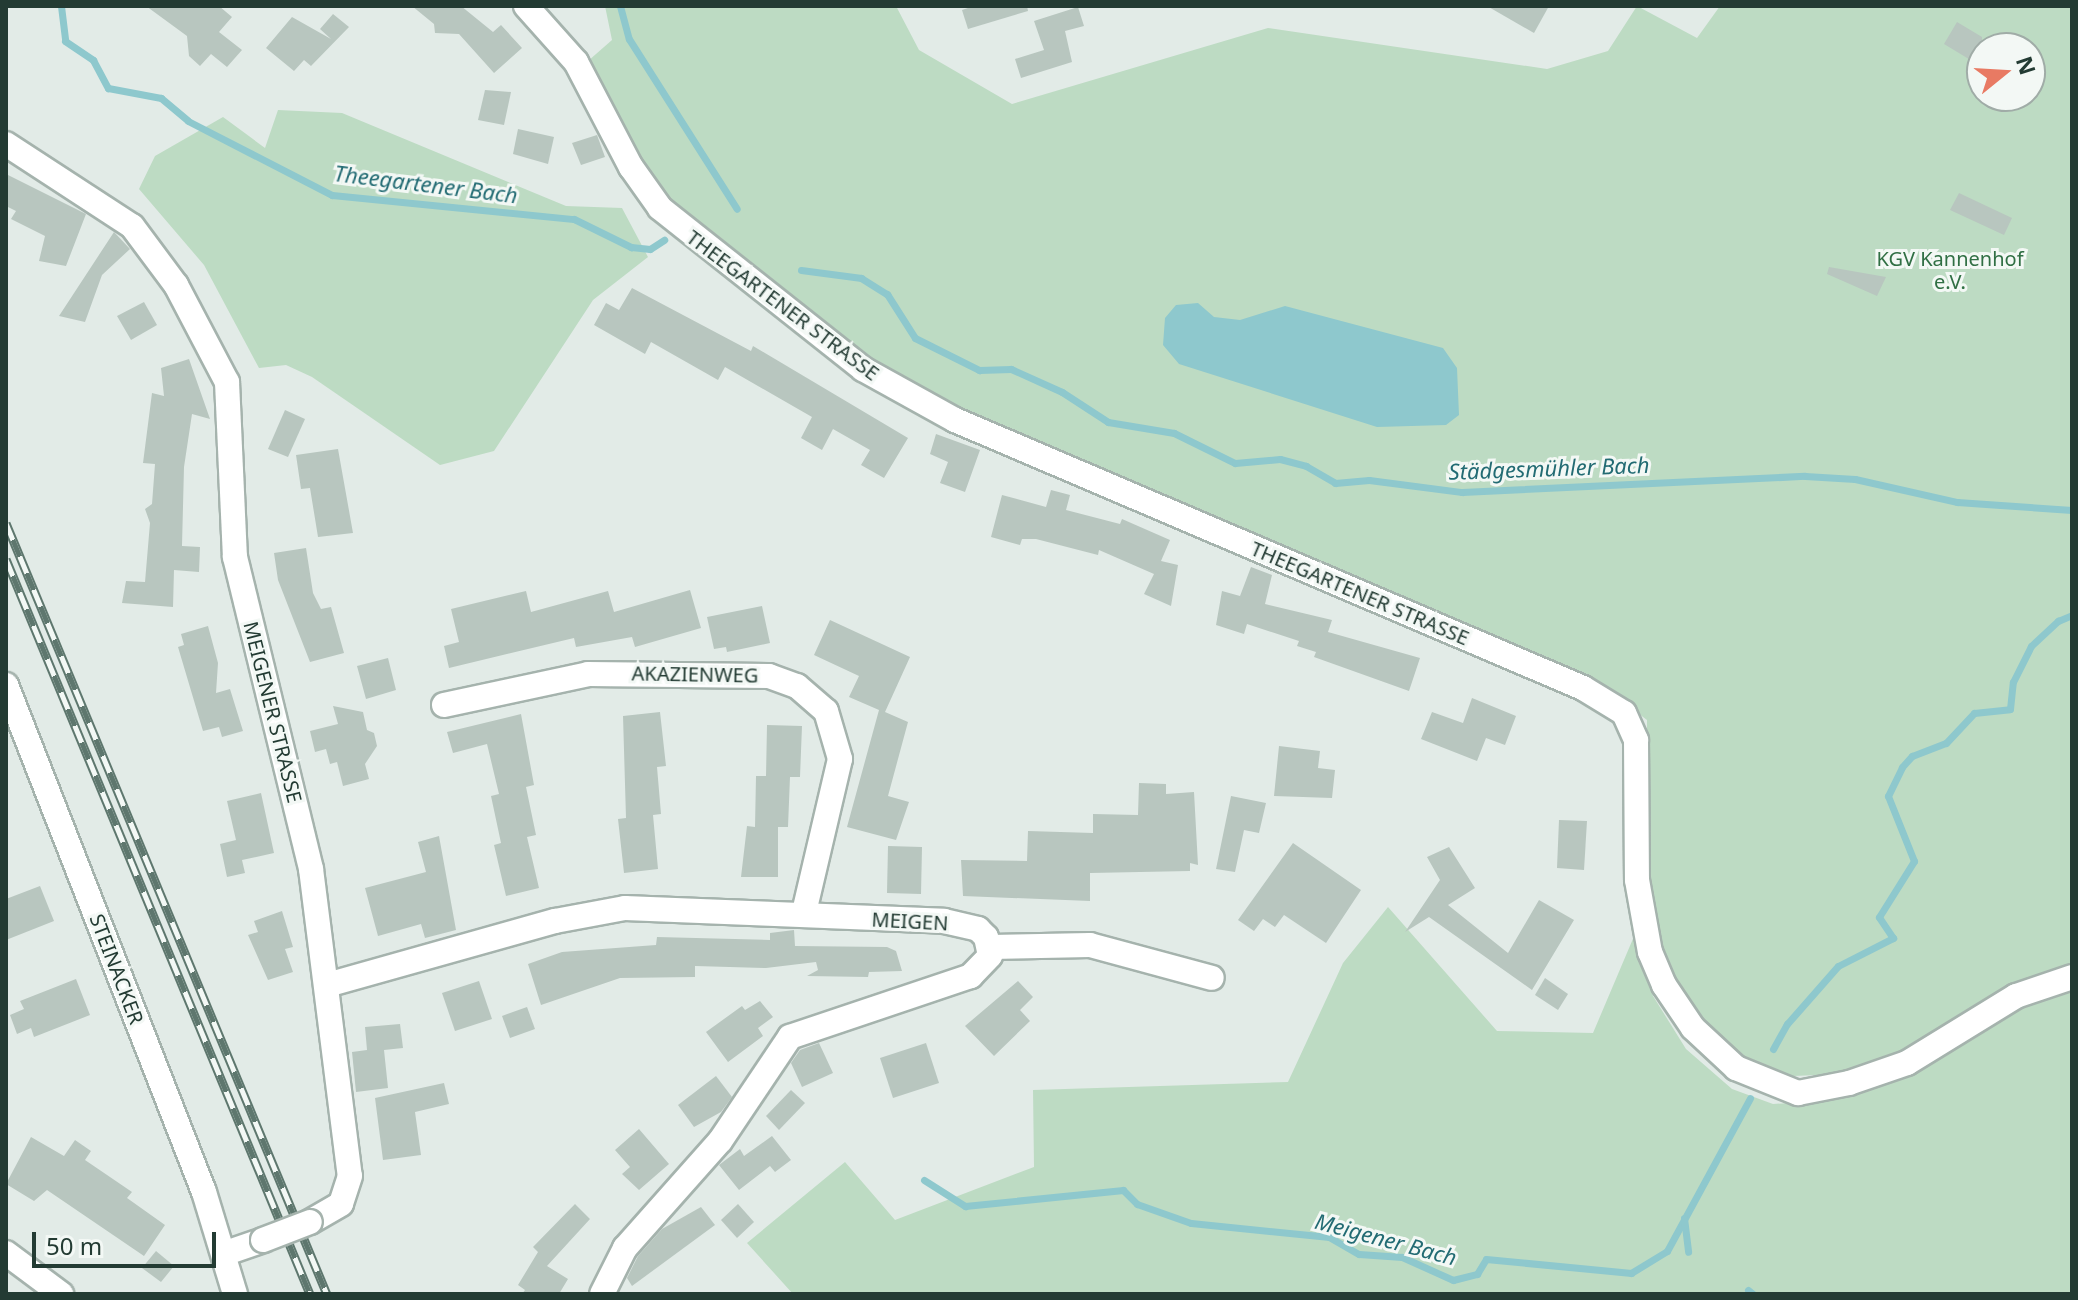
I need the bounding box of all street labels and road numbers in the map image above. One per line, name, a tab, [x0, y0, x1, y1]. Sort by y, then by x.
street label: THEEGARTENER STRASSE	[682, 225, 884, 385]
street label: THEEGARTENER STRASSE	[1247, 536, 1473, 650]
street label: MEIGENER STRASSE	[239, 619, 307, 805]
street label: AKAZIENWEG	[631, 661, 759, 687]
street label: MEIGEN	[871, 907, 949, 935]
street label: STEINACKER	[85, 910, 149, 1028]

